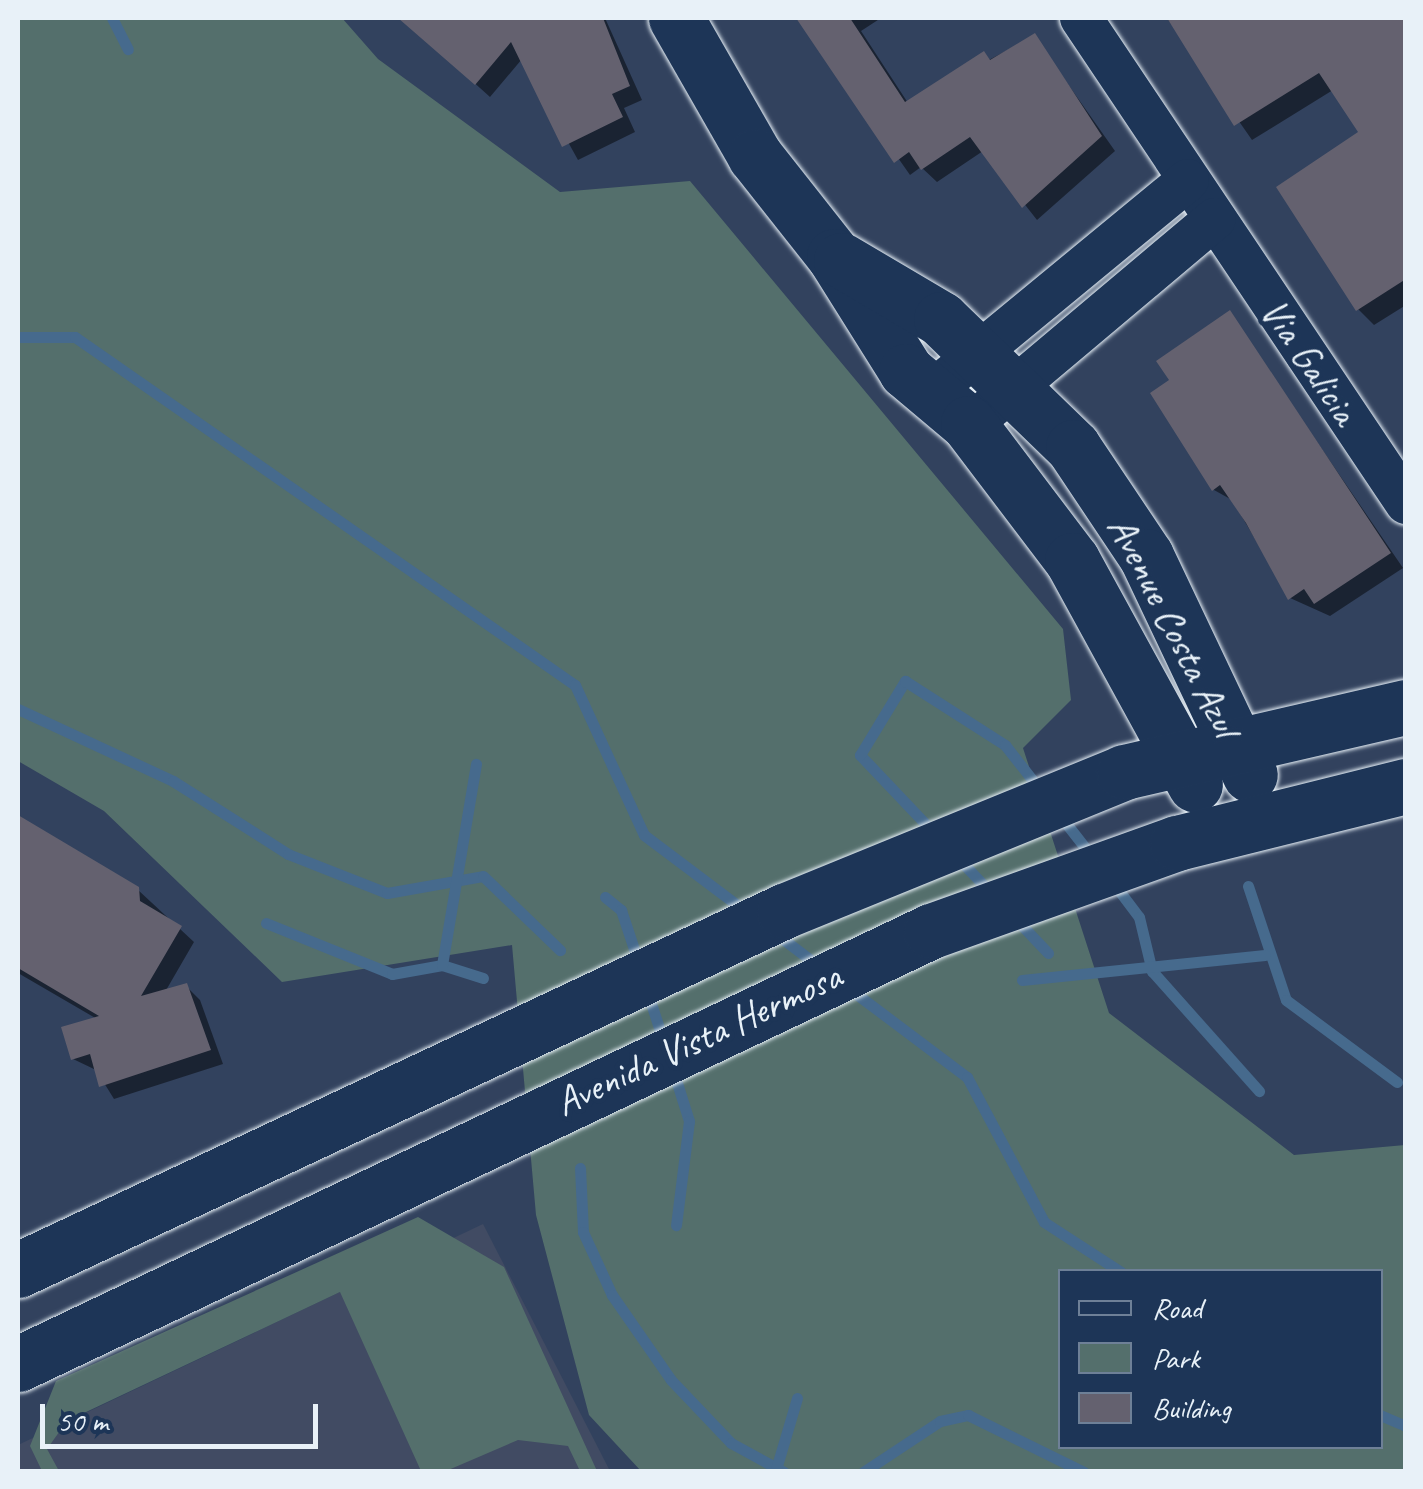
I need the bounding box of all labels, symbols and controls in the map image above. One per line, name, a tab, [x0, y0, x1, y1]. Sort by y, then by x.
street label: Via Galicia	[1250, 288, 1370, 434]
street label: Avenue Costa Azul	[1098, 507, 1250, 745]
street label: Avenida Vista Hermosa	[547, 951, 849, 1127]
legend	[1058, 1269, 1383, 1449]
text: Road	[1152, 1289, 1202, 1327]
text: Park	[1152, 1339, 1200, 1377]
scale bar	[45, 1384, 322, 1446]
text: Building	[1152, 1389, 1231, 1427]
text: 50 m	[57, 1402, 108, 1440]

